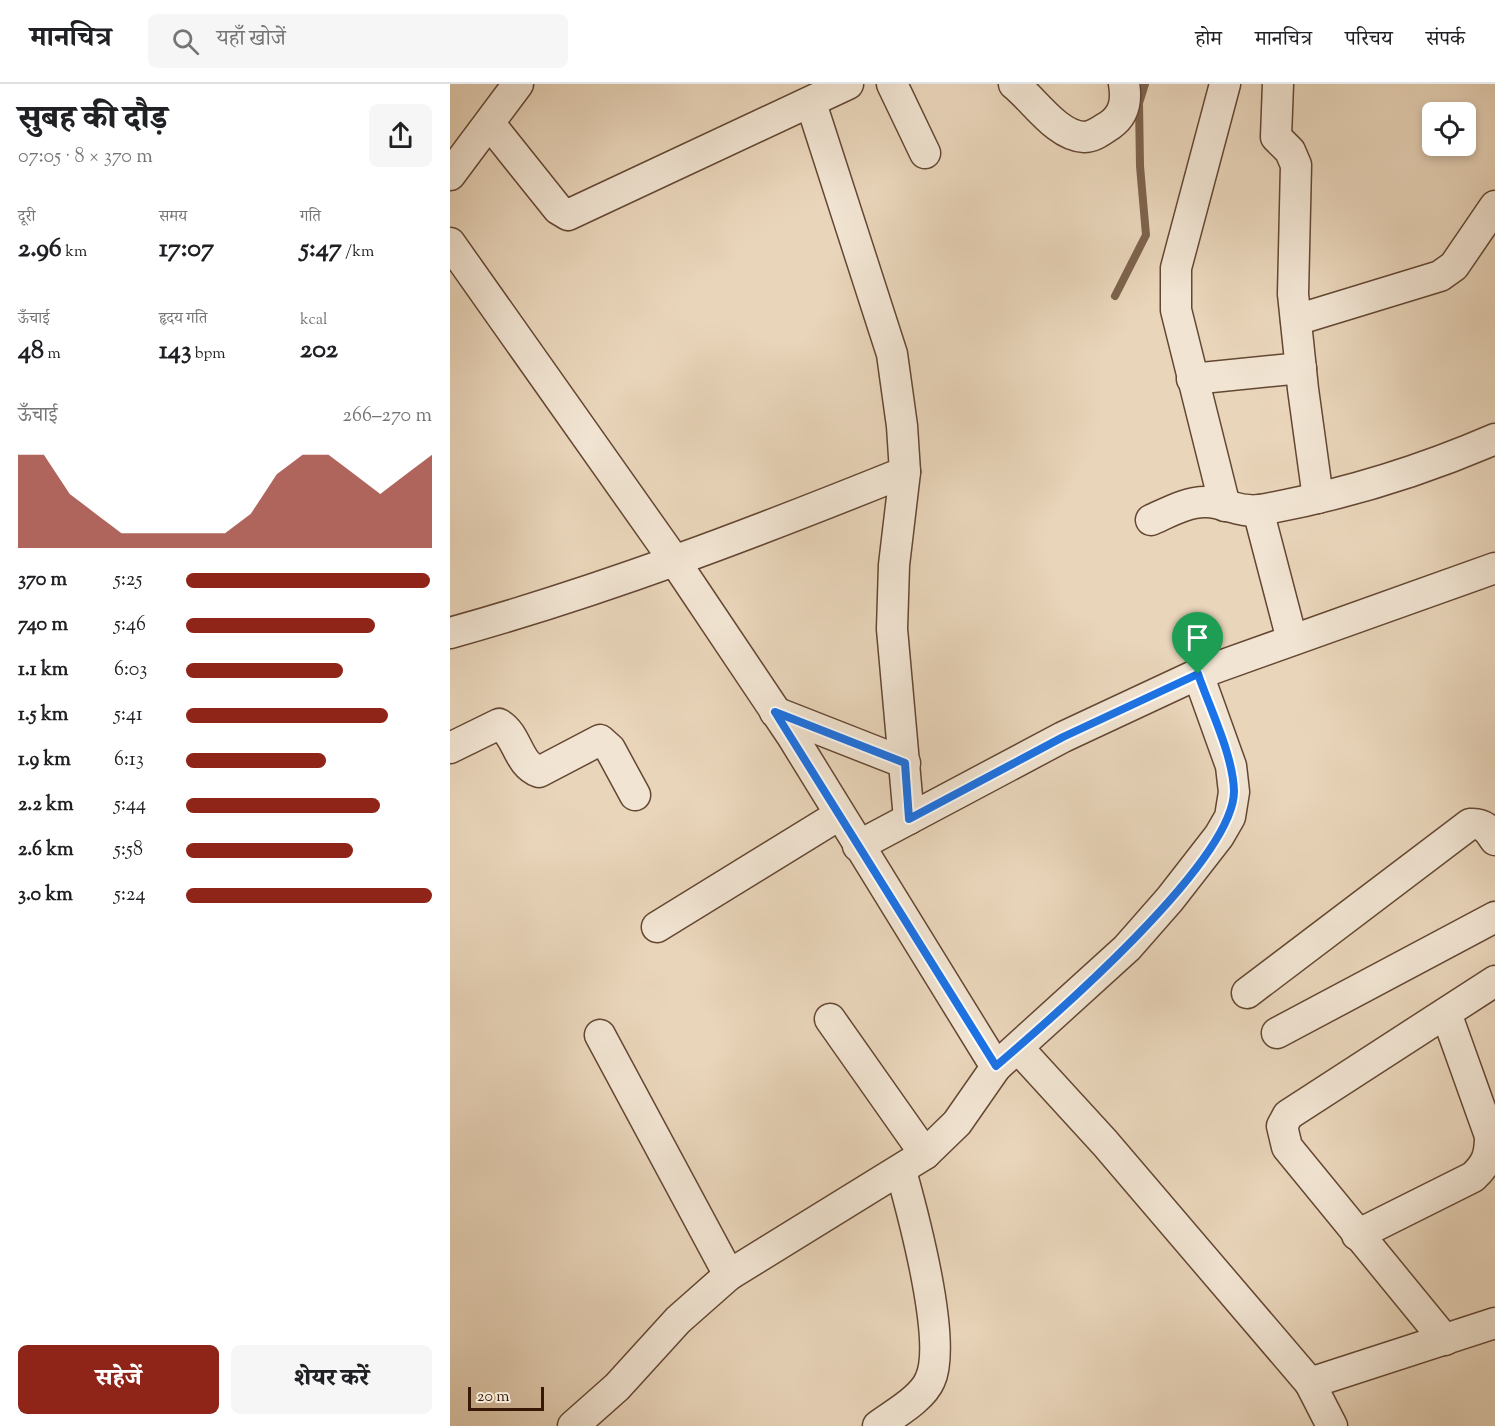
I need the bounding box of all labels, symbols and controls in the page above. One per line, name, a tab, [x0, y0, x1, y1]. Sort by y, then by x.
search box	[148, 14, 568, 68]
text: मानचित्र	[30, 19, 112, 59]
text: यहाँ खोजें	[217, 24, 286, 56]
icon: search	[169, 25, 202, 58]
text: होम	[1195, 25, 1222, 55]
text: मानचित्र	[1255, 25, 1312, 55]
text: परिचय	[1345, 25, 1393, 55]
text: संपर्क	[1426, 25, 1465, 55]
text: सुबह की दौड़	[18, 96, 167, 144]
map controls	[1422, 102, 1476, 156]
button: locate	[1422, 102, 1476, 156]
button: share	[369, 104, 432, 167]
text: 07:05 · 8 × 370 m	[18, 143, 153, 172]
text: दूरी	[18, 206, 35, 229]
text: समय	[159, 206, 187, 229]
text: गति	[300, 206, 321, 229]
text: 2.96	[18, 231, 62, 268]
text: 17:07	[159, 231, 214, 268]
text: 5:47	[300, 231, 342, 268]
text: km	[62, 241, 87, 264]
text: /km	[342, 241, 374, 264]
text: ऊँचाई	[18, 308, 50, 331]
text: हृदय गति	[159, 308, 207, 331]
text: kcal	[300, 309, 328, 332]
text: 202	[300, 332, 338, 369]
text: 48	[18, 333, 44, 370]
text: 143	[159, 333, 191, 370]
text: m	[44, 343, 61, 366]
text: bpm	[191, 343, 226, 366]
text: ऊँचाई	[18, 402, 57, 431]
text: 266–270 m	[343, 402, 432, 431]
text: 370 m	[18, 566, 67, 595]
text: 5:25	[114, 566, 142, 595]
text: 740 m	[18, 611, 68, 640]
text: 5:46	[114, 611, 146, 640]
pin	[1172, 612, 1223, 674]
icon: arrive	[1181, 621, 1214, 654]
text: 1.1 km	[18, 656, 68, 685]
text: 6:03	[114, 656, 147, 685]
text: 1.5 km	[18, 701, 68, 730]
text: 5:41	[114, 701, 143, 730]
text: 1.9 km	[18, 746, 71, 775]
text: 6:13	[114, 746, 144, 775]
text: 2.2 km	[18, 791, 73, 820]
text: 5:44	[114, 791, 146, 820]
text: 2.6 km	[18, 836, 74, 865]
text: 5:58	[114, 836, 143, 865]
text: 3.0 km	[18, 881, 73, 910]
text: 5:24	[114, 881, 145, 910]
button: सहेजें	[18, 1345, 219, 1414]
button: शेयर करें	[231, 1345, 432, 1414]
scale bar	[468, 1384, 544, 1412]
text: 20 m	[477, 1386, 510, 1409]

